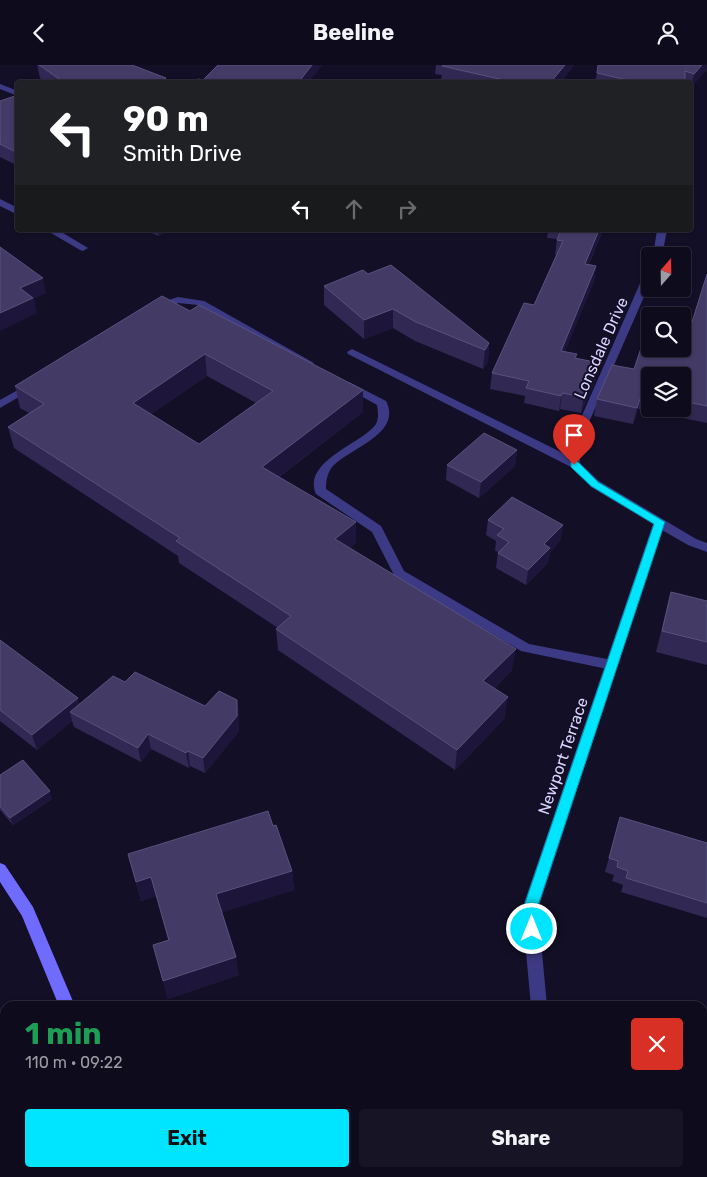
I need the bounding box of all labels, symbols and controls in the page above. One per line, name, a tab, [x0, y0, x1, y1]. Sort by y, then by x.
icon: back	[25, 19, 53, 47]
text: Beeline	[313, 19, 394, 46]
icon: person	[654, 19, 682, 47]
text: 90 m	[123, 98, 209, 140]
icon: left	[40, 100, 105, 165]
text: Smith Drive	[123, 140, 242, 167]
icon: left	[287, 195, 315, 223]
icon: ahead	[340, 195, 368, 223]
icon: right	[393, 195, 421, 223]
north arrow	[641, 247, 691, 297]
map controls	[641, 247, 691, 417]
street label: Lonsdale Drive	[570, 294, 632, 402]
button: search	[641, 307, 691, 357]
button: layers	[641, 367, 691, 417]
pin	[553, 414, 595, 465]
icon: arrive	[560, 421, 588, 449]
street label: Newport Terrace	[534, 695, 592, 817]
position arrow	[505, 902, 557, 954]
text: 1 min	[25, 1016, 102, 1052]
button: close	[631, 1018, 683, 1070]
text: 110 m · 09:22	[25, 1053, 123, 1072]
button: Exit	[25, 1109, 349, 1167]
button: Share	[359, 1109, 683, 1167]

